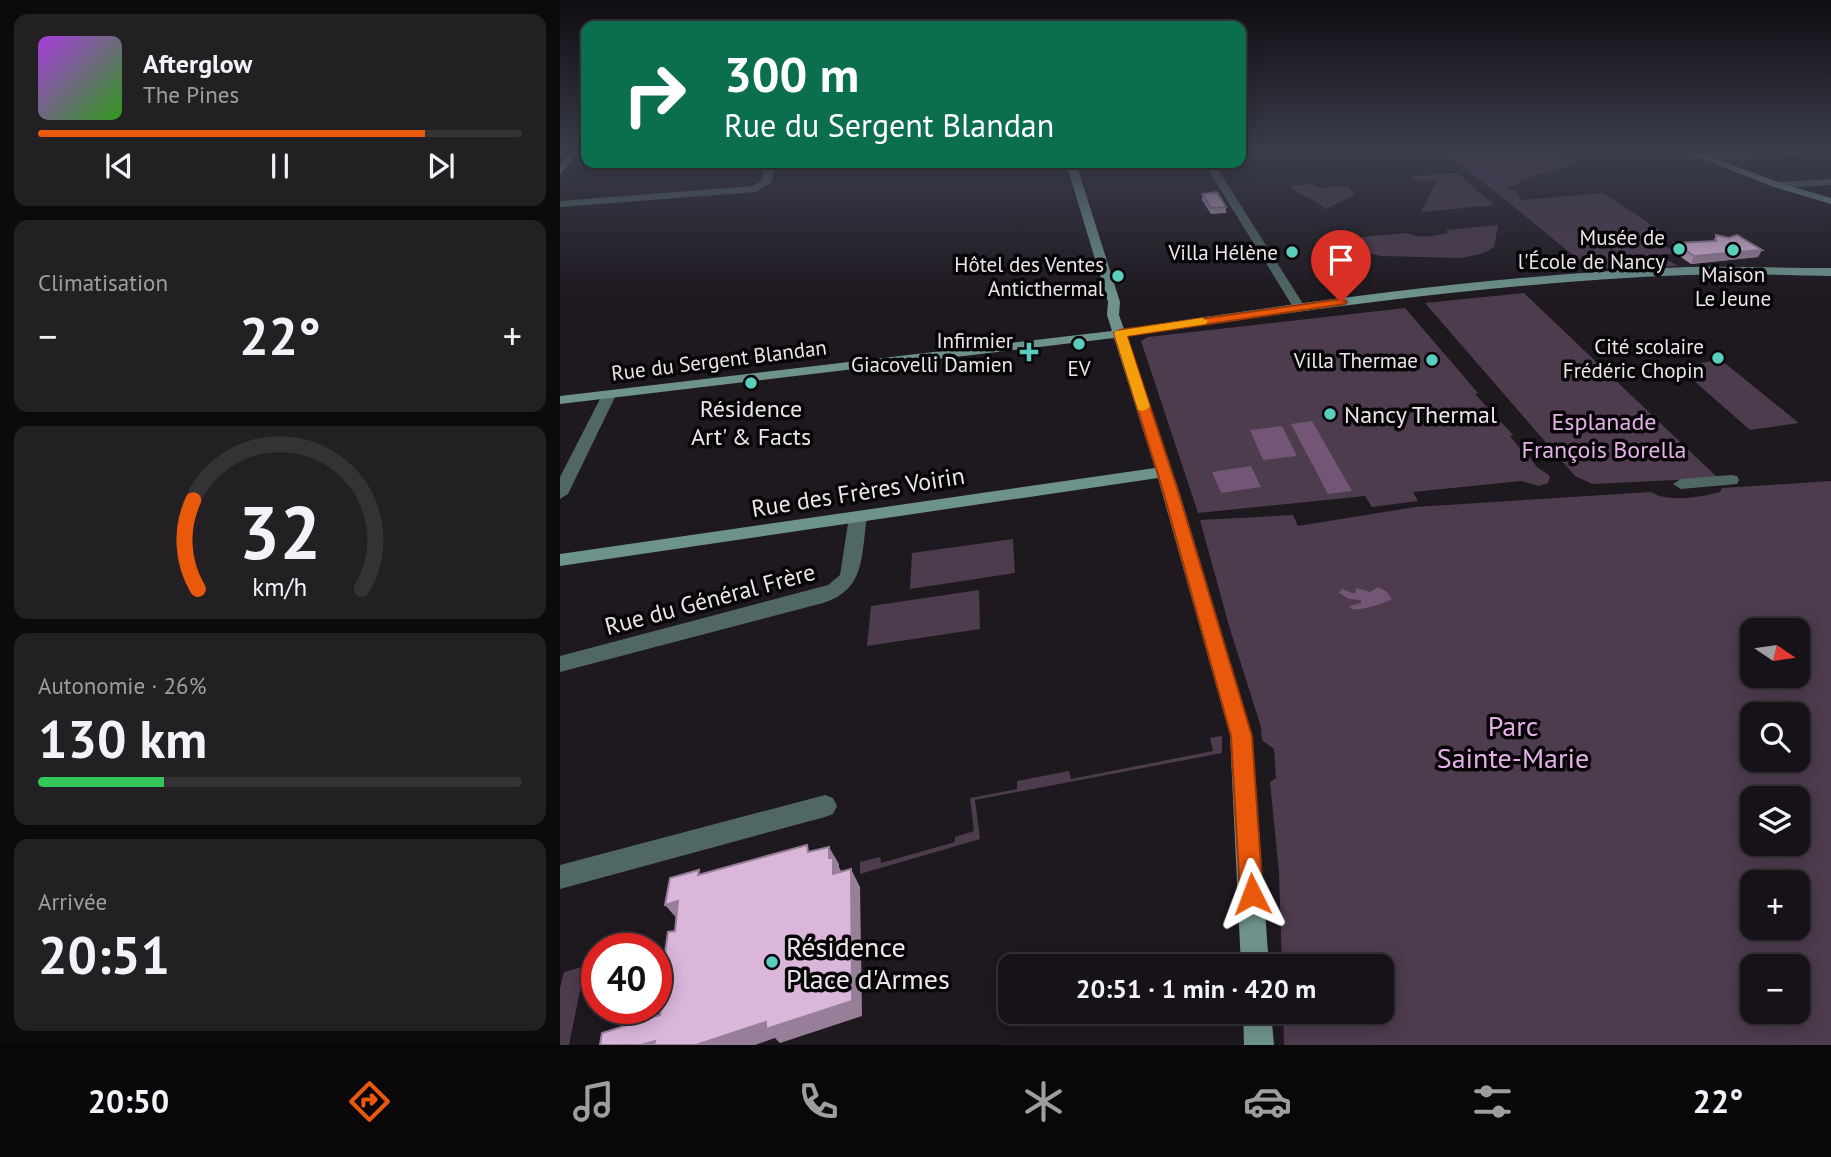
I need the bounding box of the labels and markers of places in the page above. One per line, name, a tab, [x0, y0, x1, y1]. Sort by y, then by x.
place label: Musée de l'École de Nancy	[1518, 224, 1665, 275]
pin	[1311, 230, 1371, 302]
place label: Villa Hélène	[1167, 239, 1278, 266]
marker: Musée de l'École de Nancy	[1671, 241, 1687, 257]
marker: Maison Le Jeune	[1725, 242, 1741, 258]
marker: Villa Hélène	[1284, 244, 1300, 260]
place label: Hôtel des Ventes Anticthermal	[954, 251, 1104, 302]
place label: Maison Le Jeune	[1695, 261, 1771, 312]
marker: Hôtel des Ventes Anticthermal	[1110, 268, 1126, 284]
place label: Infirmier Giacovelli Damien	[851, 327, 1013, 378]
place label: Cité scolaire Frédéric Chopin	[1563, 333, 1704, 384]
marker: EV	[1071, 336, 1087, 352]
marker: Infirmier Giacovelli Damien	[1019, 342, 1039, 362]
place label: Villa Thermae	[1293, 347, 1418, 374]
marker: Cité scolaire Frédéric Chopin	[1710, 350, 1726, 366]
marker: Villa Thermae	[1424, 352, 1440, 368]
place label: EV	[1067, 355, 1091, 382]
marker: Résidence Art' & Facts	[743, 375, 759, 391]
place label: Résidence Art' & Facts	[691, 393, 811, 452]
place label: Nancy Thermal	[1344, 399, 1497, 430]
marker: Nancy Thermal	[1322, 406, 1338, 422]
place label: Résidence Place d'Armes	[786, 928, 950, 997]
marker: Résidence Place d'Armes	[764, 954, 780, 970]

